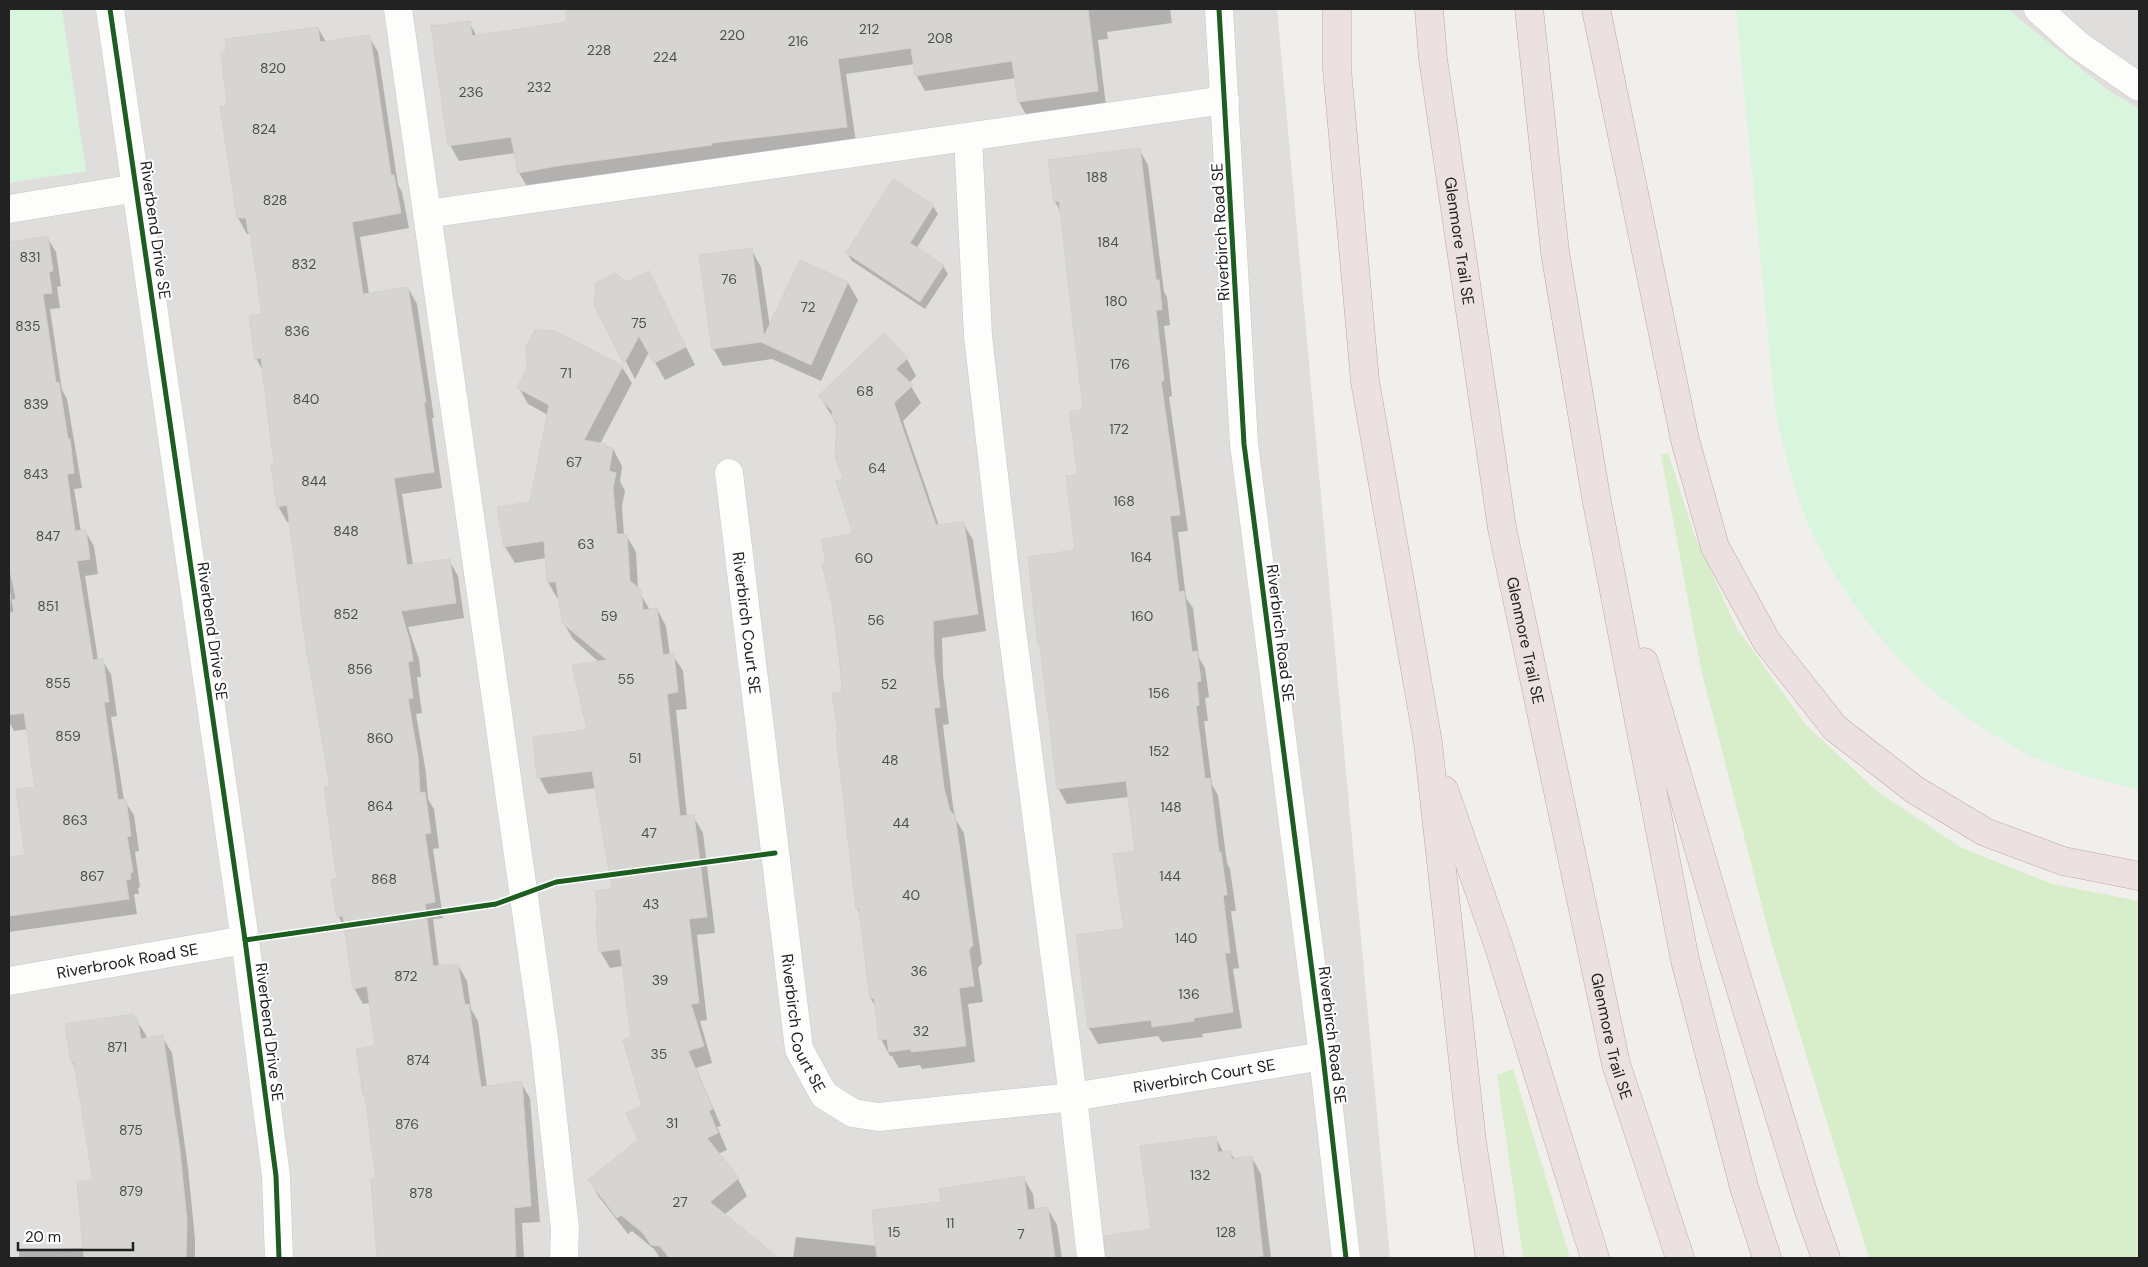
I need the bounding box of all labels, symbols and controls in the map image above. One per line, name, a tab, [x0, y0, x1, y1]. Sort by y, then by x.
house number: 212	[859, 20, 879, 38]
house number: 220	[719, 26, 745, 44]
house number: 208	[927, 29, 953, 47]
house number: 216	[787, 32, 809, 50]
house number: 228	[587, 41, 611, 59]
house number: 224	[653, 48, 678, 66]
house number: 820	[260, 59, 286, 77]
house number: 232	[527, 78, 551, 96]
house number: 236	[458, 83, 484, 101]
house number: 824	[252, 120, 277, 138]
street label: Riverbend Drive SE	[135, 160, 176, 301]
street label: Riverbirch Road SE	[1206, 162, 1235, 302]
house number: 188	[1086, 168, 1108, 186]
street label: Glenmore Trail SE	[1439, 175, 1479, 307]
house number: 828	[263, 191, 287, 209]
house number: 184	[1097, 233, 1119, 251]
house number: 831	[20, 248, 40, 266]
house number: 832	[292, 255, 316, 273]
house number: 76	[721, 270, 737, 288]
house number: 180	[1105, 292, 1127, 310]
house number: 72	[800, 298, 816, 316]
house number: 75	[631, 314, 647, 332]
house number: 835	[15, 317, 41, 335]
house number: 836	[284, 322, 310, 340]
house number: 176	[1110, 355, 1130, 373]
house number: 71	[560, 364, 572, 382]
house number: 68	[856, 382, 874, 400]
house number: 840	[293, 390, 319, 408]
house number: 839	[23, 395, 49, 413]
house number: 172	[1109, 420, 1129, 438]
house number: 67	[566, 453, 582, 471]
house number: 64	[868, 459, 886, 477]
house number: 843	[23, 465, 49, 483]
house number: 844	[301, 472, 327, 490]
house number: 168	[1113, 492, 1135, 510]
house number: 848	[333, 522, 359, 540]
house number: 847	[36, 527, 60, 545]
house number: 63	[577, 535, 595, 553]
house number: 164	[1130, 548, 1152, 566]
house number: 60	[855, 549, 873, 567]
street label: Riverbirch Court SE	[728, 550, 766, 695]
street label: Riverbend Drive SE	[192, 561, 233, 702]
street label: Riverbirch Road SE	[1262, 563, 1299, 703]
street label: Glenmore Trail SE	[1502, 575, 1549, 706]
house number: 851	[37, 597, 59, 615]
house number: 852	[334, 605, 358, 623]
house number: 59	[601, 607, 618, 625]
house number: 160	[1131, 607, 1153, 625]
house number: 56	[867, 611, 885, 629]
house number: 856	[347, 660, 373, 678]
house number: 55	[617, 670, 635, 688]
house number: 855	[45, 674, 71, 692]
house number: 52	[881, 675, 897, 693]
house number: 156	[1148, 684, 1170, 702]
house number: 859	[55, 727, 81, 745]
house number: 860	[367, 729, 393, 747]
house number: 152	[1149, 742, 1169, 760]
house number: 51	[629, 749, 641, 767]
house number: 48	[881, 751, 899, 769]
house number: 864	[367, 797, 393, 815]
house number: 148	[1160, 798, 1182, 816]
house number: 863	[62, 811, 88, 829]
house number: 44	[893, 814, 910, 832]
house number: 47	[641, 824, 657, 842]
house number: 867	[80, 867, 104, 885]
house number: 144	[1159, 867, 1181, 885]
house number: 868	[371, 870, 397, 888]
house number: 40	[902, 886, 920, 904]
house number: 43	[643, 895, 659, 913]
house number: 140	[1175, 929, 1197, 947]
street label: Riverbrook Road SE	[55, 938, 200, 984]
street label: Riverbirch Court SE	[777, 953, 830, 1096]
street label: Riverbend Drive SE	[251, 962, 288, 1103]
house number: 36	[910, 962, 928, 980]
street label: Riverbirch Road SE	[1314, 965, 1351, 1105]
house number: 872	[394, 967, 418, 985]
house number: 39	[652, 971, 669, 989]
street label: Glenmore Trail SE	[1586, 971, 1637, 1102]
house number: 136	[1178, 985, 1200, 1003]
house number: 32	[913, 1022, 929, 1040]
house number: 871	[107, 1038, 127, 1056]
house number: 35	[651, 1045, 667, 1063]
house number: 874	[406, 1051, 430, 1069]
street label: Riverbirch Court SE	[1132, 1054, 1277, 1098]
house number: 31	[666, 1114, 678, 1132]
house number: 876	[395, 1115, 419, 1133]
house number: 875	[119, 1121, 143, 1139]
house number: 132	[1190, 1166, 1210, 1184]
house number: 879	[119, 1182, 143, 1200]
house number: 878	[409, 1184, 433, 1202]
house number: 27	[672, 1193, 688, 1211]
house number: 11	[946, 1214, 954, 1232]
scale bar	[18, 1220, 132, 1252]
house number: 15	[888, 1223, 900, 1241]
house number: 128	[1216, 1223, 1236, 1241]
house number: 7	[1017, 1225, 1025, 1243]
text: 20 m	[25, 1227, 61, 1247]

